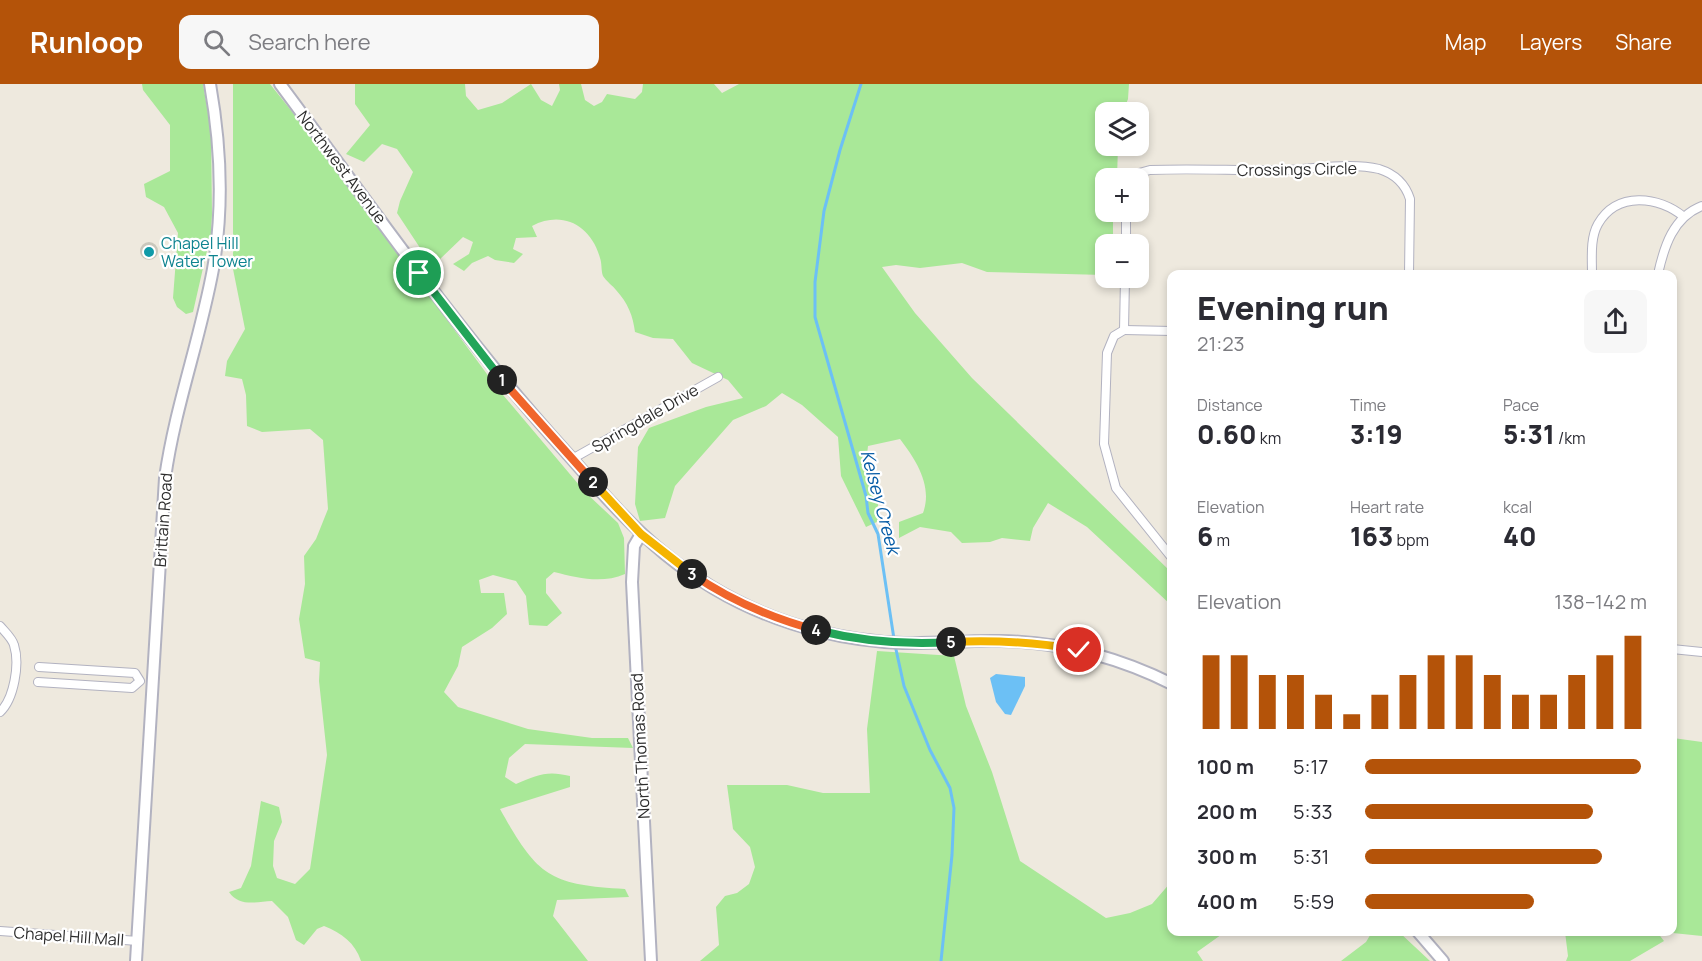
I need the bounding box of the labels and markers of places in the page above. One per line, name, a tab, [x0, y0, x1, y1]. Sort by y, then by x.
place label: Chapel Hill Water Tower	[161, 232, 253, 272]
marker: Chapel Hill Water Tower	[142, 245, 156, 259]
pin	[393, 247, 444, 298]
pin: 1	[487, 365, 517, 395]
pin: 2	[578, 467, 608, 497]
pin: 3	[677, 559, 707, 589]
pin: 4	[801, 615, 831, 645]
pin	[1053, 624, 1104, 675]
pin: 5	[936, 627, 966, 657]

